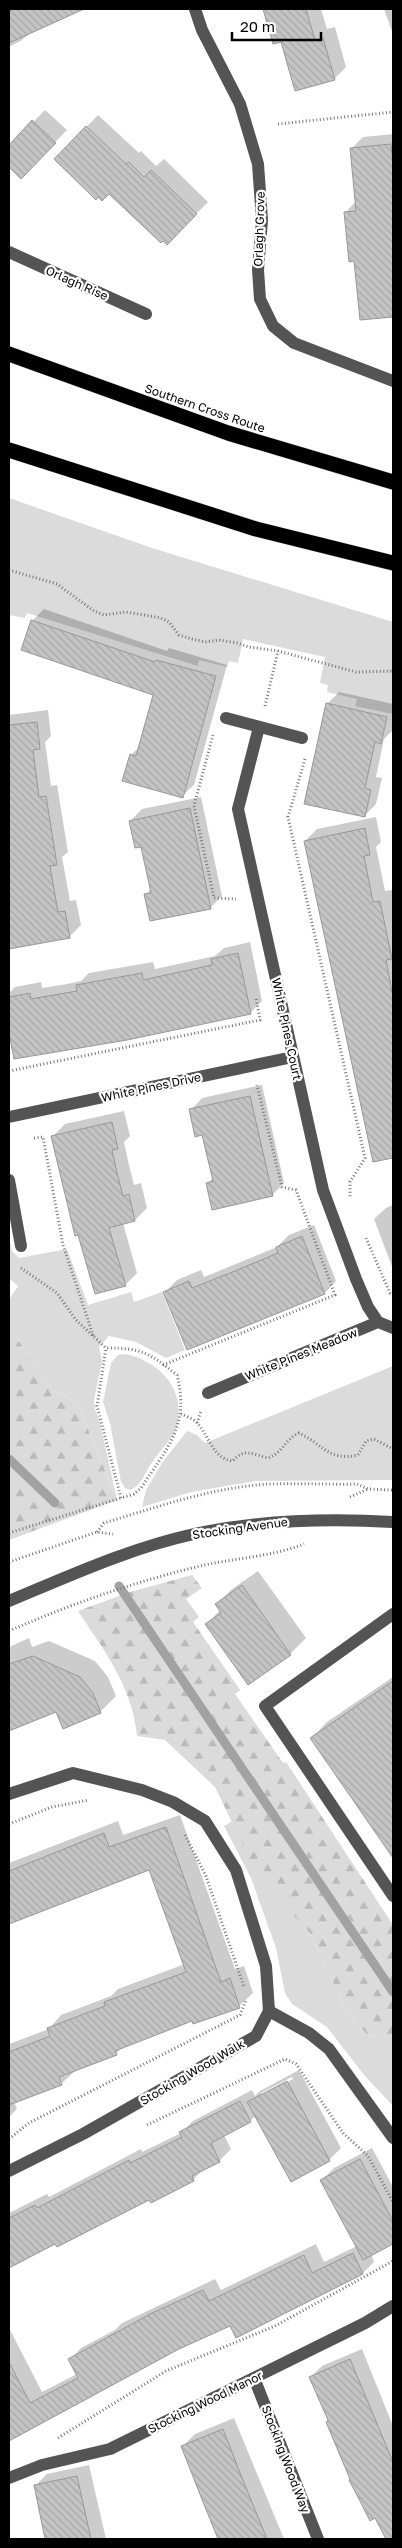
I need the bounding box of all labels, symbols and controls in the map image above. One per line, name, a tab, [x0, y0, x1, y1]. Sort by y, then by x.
scale bar	[232, 10, 321, 42]
text: 20 m	[240, 17, 275, 35]
street label: Orlagh Grove	[250, 191, 268, 267]
street label: Orlagh Rise	[44, 263, 111, 303]
street label: Southern Cross Route	[143, 380, 267, 436]
street label: White Pines Court	[269, 977, 305, 1082]
street label: White Pines Drive	[100, 1069, 202, 1105]
street label: White Pines Meadow	[243, 1324, 360, 1383]
street label: Stocking Avenue	[191, 1514, 289, 1542]
street label: Stocking Wood Walk	[137, 2036, 247, 2108]
street label: Stocking Wood Manor	[145, 2368, 265, 2436]
street label: Stocking Wood Way	[259, 2403, 314, 2515]

